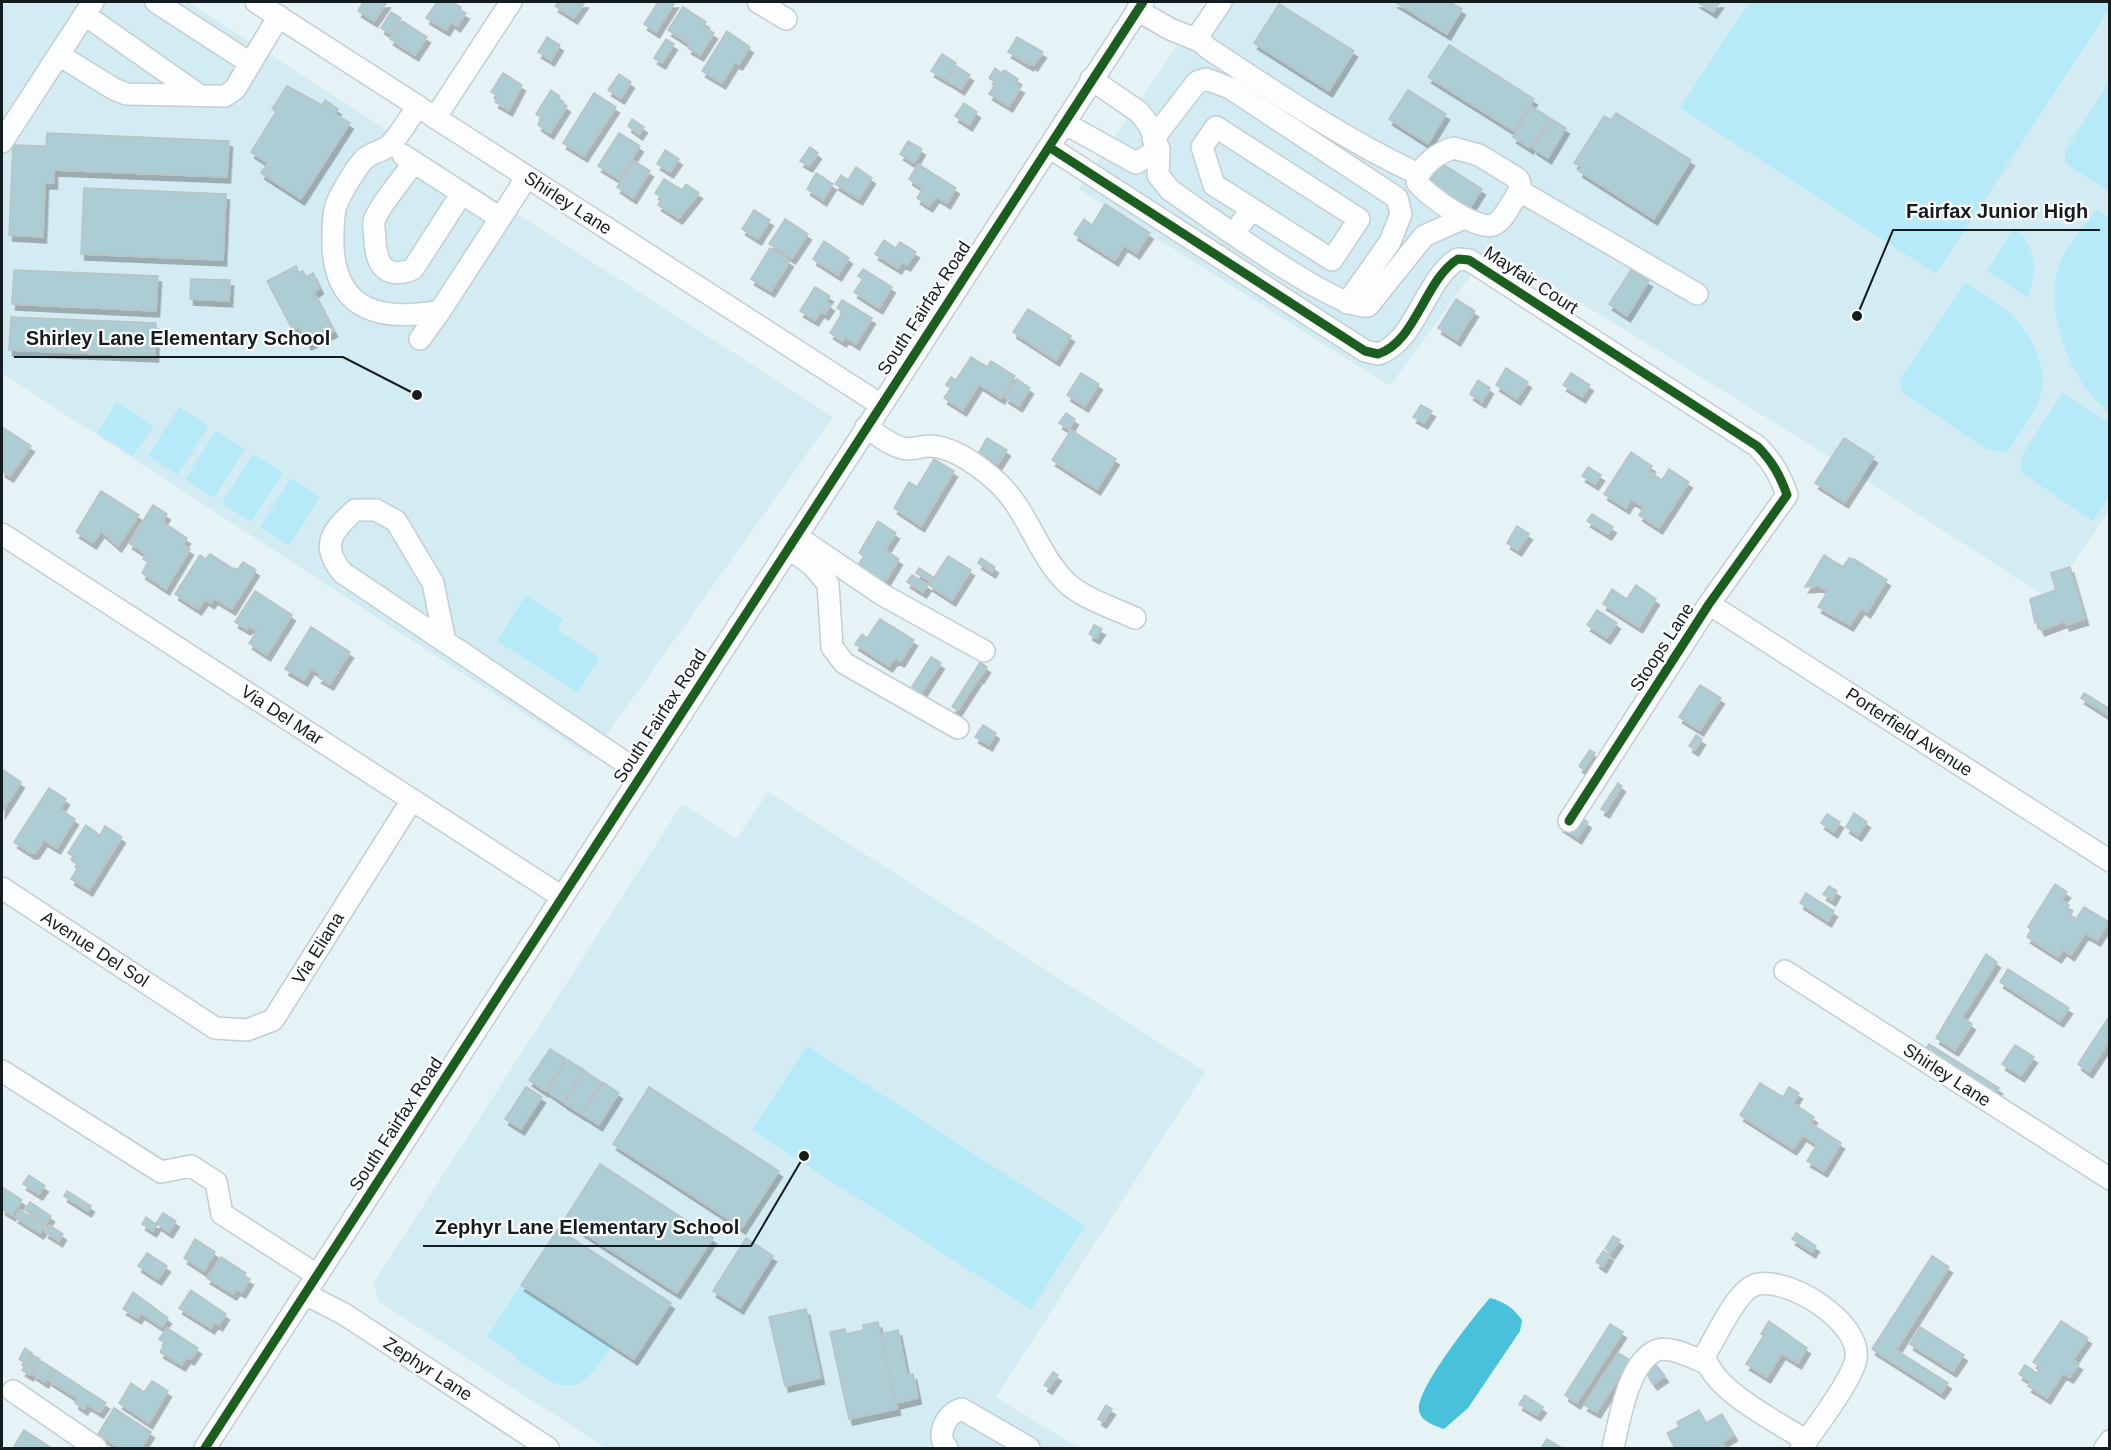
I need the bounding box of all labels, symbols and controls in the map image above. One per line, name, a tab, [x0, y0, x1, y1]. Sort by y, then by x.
street label: Shirley Lane	[521, 167, 615, 239]
callout: Fairfax Junior High	[1893, 192, 2100, 230]
text: Fairfax Junior High	[1906, 200, 2088, 222]
street label: South Fairfax Road	[873, 238, 975, 378]
street label: Mayfair Court	[1480, 242, 1582, 318]
callout: Shirley Lane Elementary School	[14, 319, 343, 357]
text: Shirley Lane Elementary School	[26, 327, 330, 349]
street label: Stoops Lane	[1626, 599, 1698, 695]
street label: South Fairfax Road	[609, 646, 711, 786]
street label: Via Del Mar	[237, 681, 327, 749]
street label: Porterfield Avenue	[1842, 684, 1976, 780]
street label: Avenue Del Sol	[38, 907, 152, 991]
street label: Via Eliana	[288, 908, 348, 988]
street label: Shirley Lane	[1900, 1039, 1994, 1111]
street label: South Fairfax Road	[345, 1054, 447, 1194]
callout: Zephyr Lane Elementary School	[423, 1208, 751, 1246]
text: Zephyr Lane Elementary School	[435, 1216, 739, 1238]
street label: Zephyr Lane	[380, 1333, 476, 1405]

